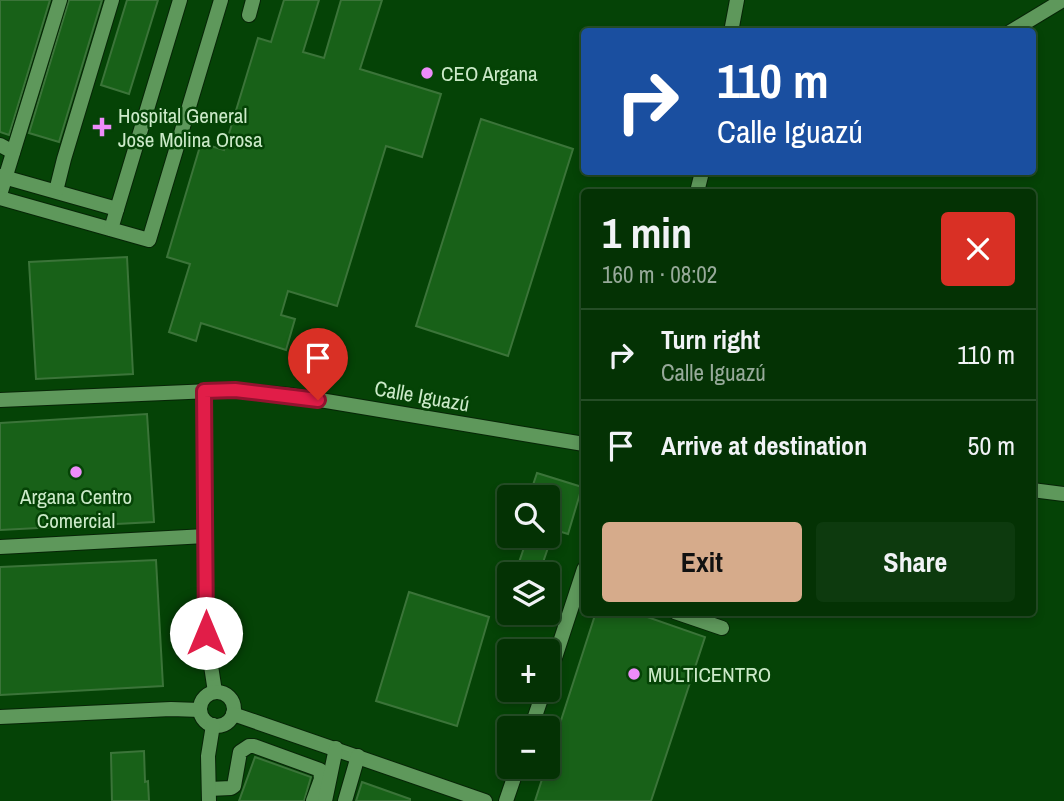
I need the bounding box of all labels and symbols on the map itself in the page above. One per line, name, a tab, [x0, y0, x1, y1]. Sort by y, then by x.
place label: CEO Argana	[441, 59, 538, 88]
marker: CEO Argana	[419, 65, 435, 81]
place label: Hospital General Jose Molina Orosa	[118, 101, 263, 154]
marker: Hospital General Jose Molina Orosa	[92, 117, 112, 137]
pin	[288, 328, 348, 400]
street label: Calle Iguazú	[372, 373, 472, 419]
marker: Argana Centro Comercial	[68, 464, 84, 480]
place label: Argana Centro Comercial	[19, 482, 132, 535]
position arrow	[169, 596, 243, 670]
place label: MULTICENTRO	[648, 660, 771, 689]
marker: MULTICENTRO	[626, 666, 642, 682]

